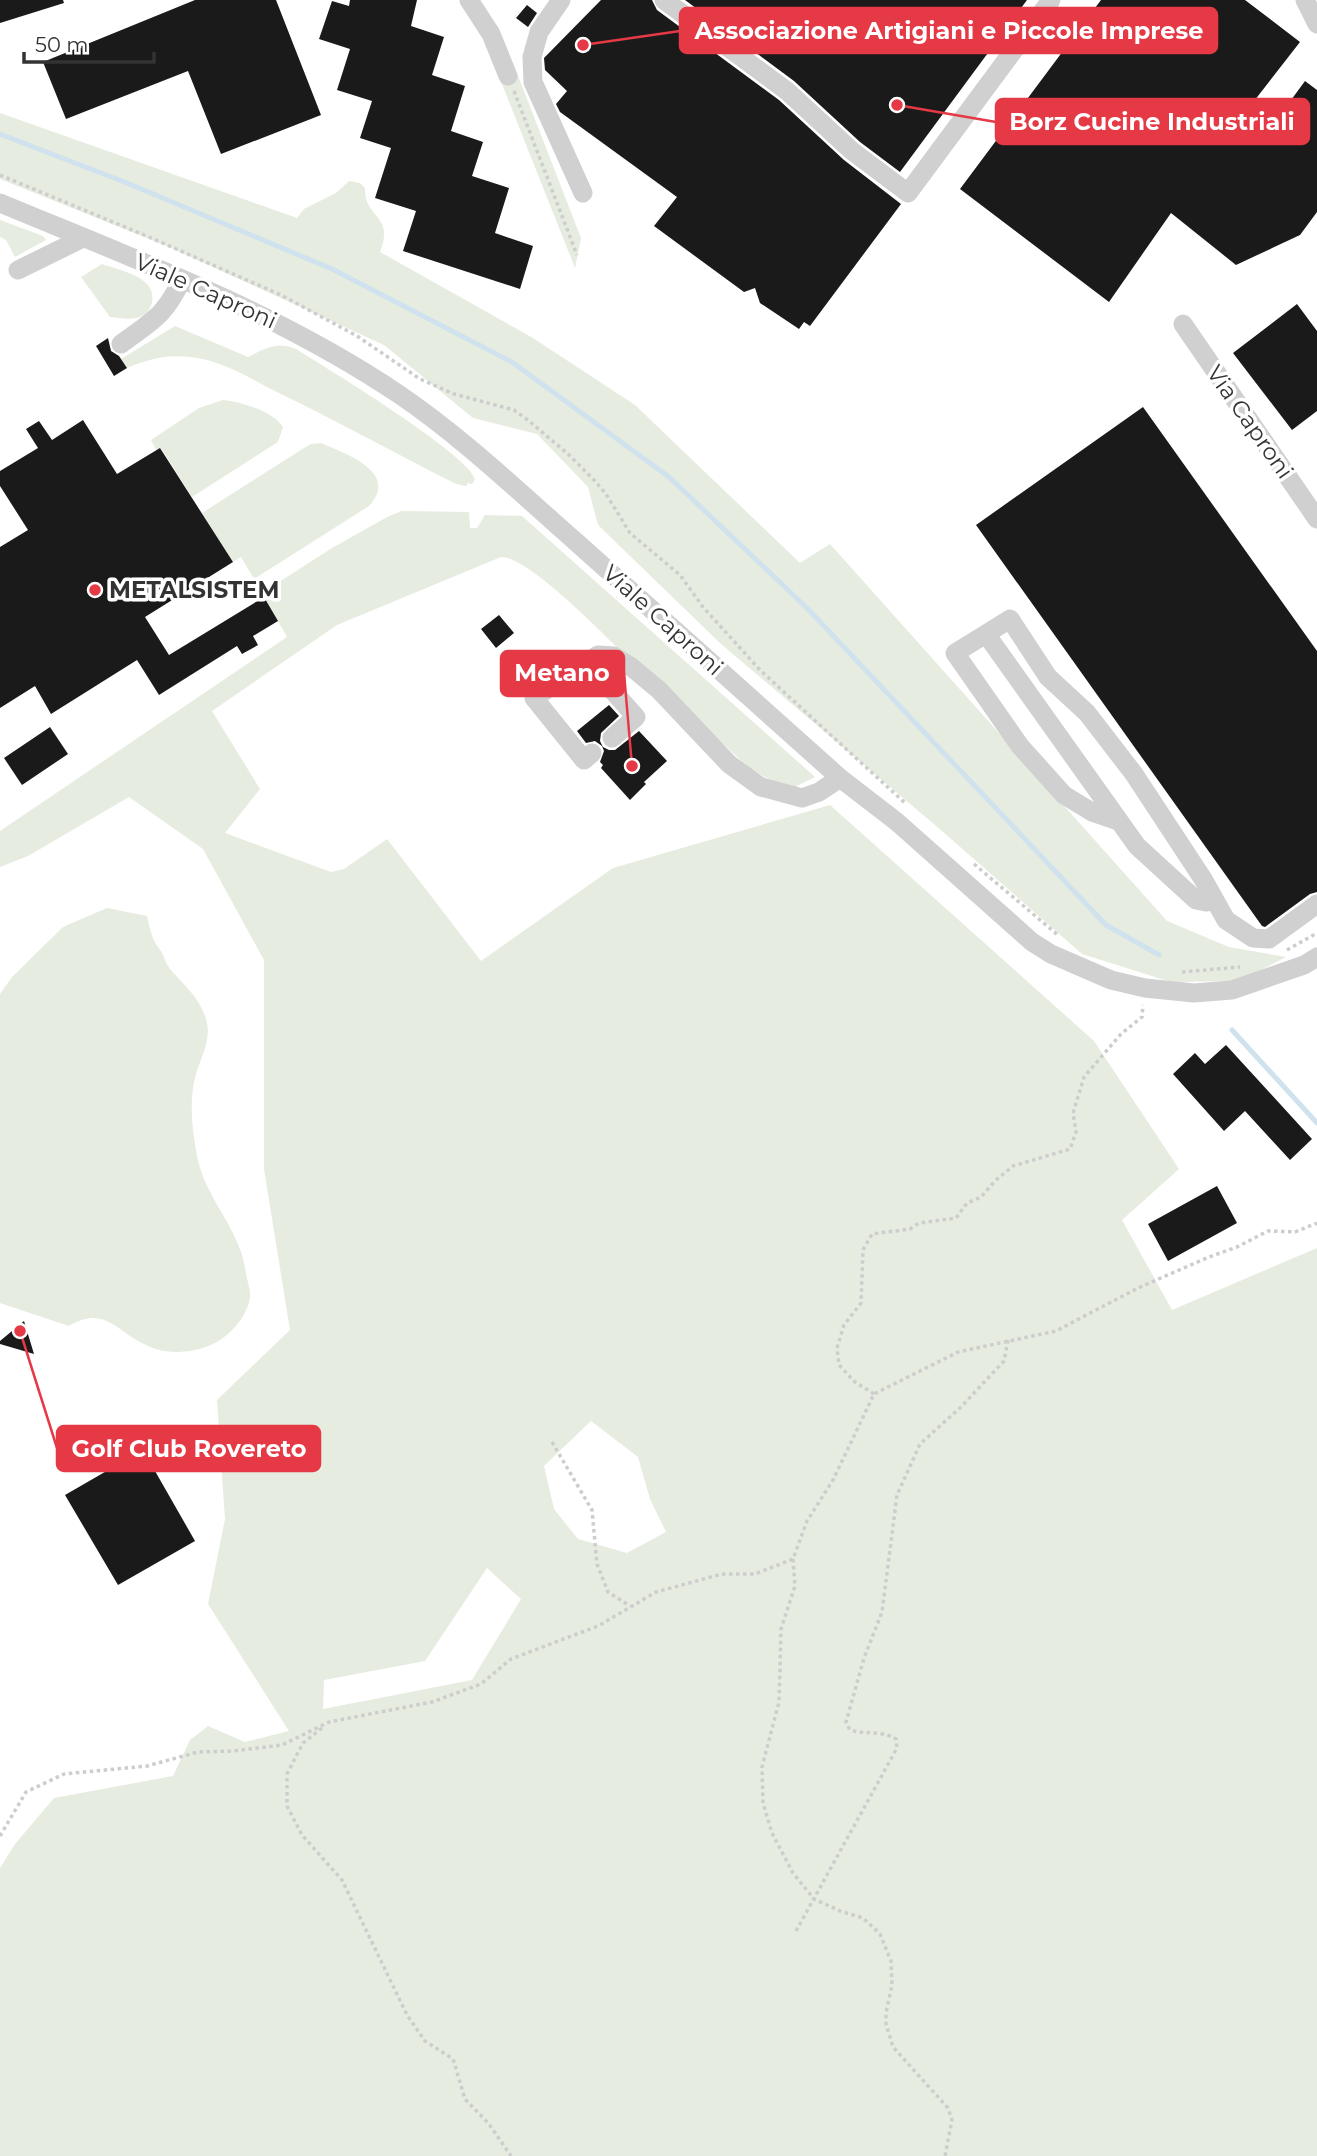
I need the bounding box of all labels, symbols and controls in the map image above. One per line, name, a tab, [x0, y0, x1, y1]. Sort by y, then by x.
callout: Associazione Artigiani e Piccole Imprese	[680, 8, 1217, 53]
text: Associazione Artigiani e Piccole Imprese	[694, 16, 1203, 45]
scale bar	[24, 21, 154, 65]
text: 50 m	[35, 32, 89, 57]
callout: Borz Cucine Industriali	[996, 99, 1309, 144]
text: Borz Cucine Industriali	[1009, 107, 1295, 136]
street label: Viale Caproni	[131, 247, 281, 335]
street label: Via Caproni	[1201, 360, 1299, 484]
street label: Viale Caproni	[597, 559, 729, 681]
place label: METALSISTEM	[109, 576, 280, 604]
marker: METALSISTEM	[87, 582, 103, 598]
callout: Metano	[501, 651, 624, 696]
text: Metano	[514, 658, 610, 687]
callout: Golf Club Rovereto	[57, 1426, 320, 1471]
text: Golf Club Rovereto	[71, 1434, 307, 1463]

